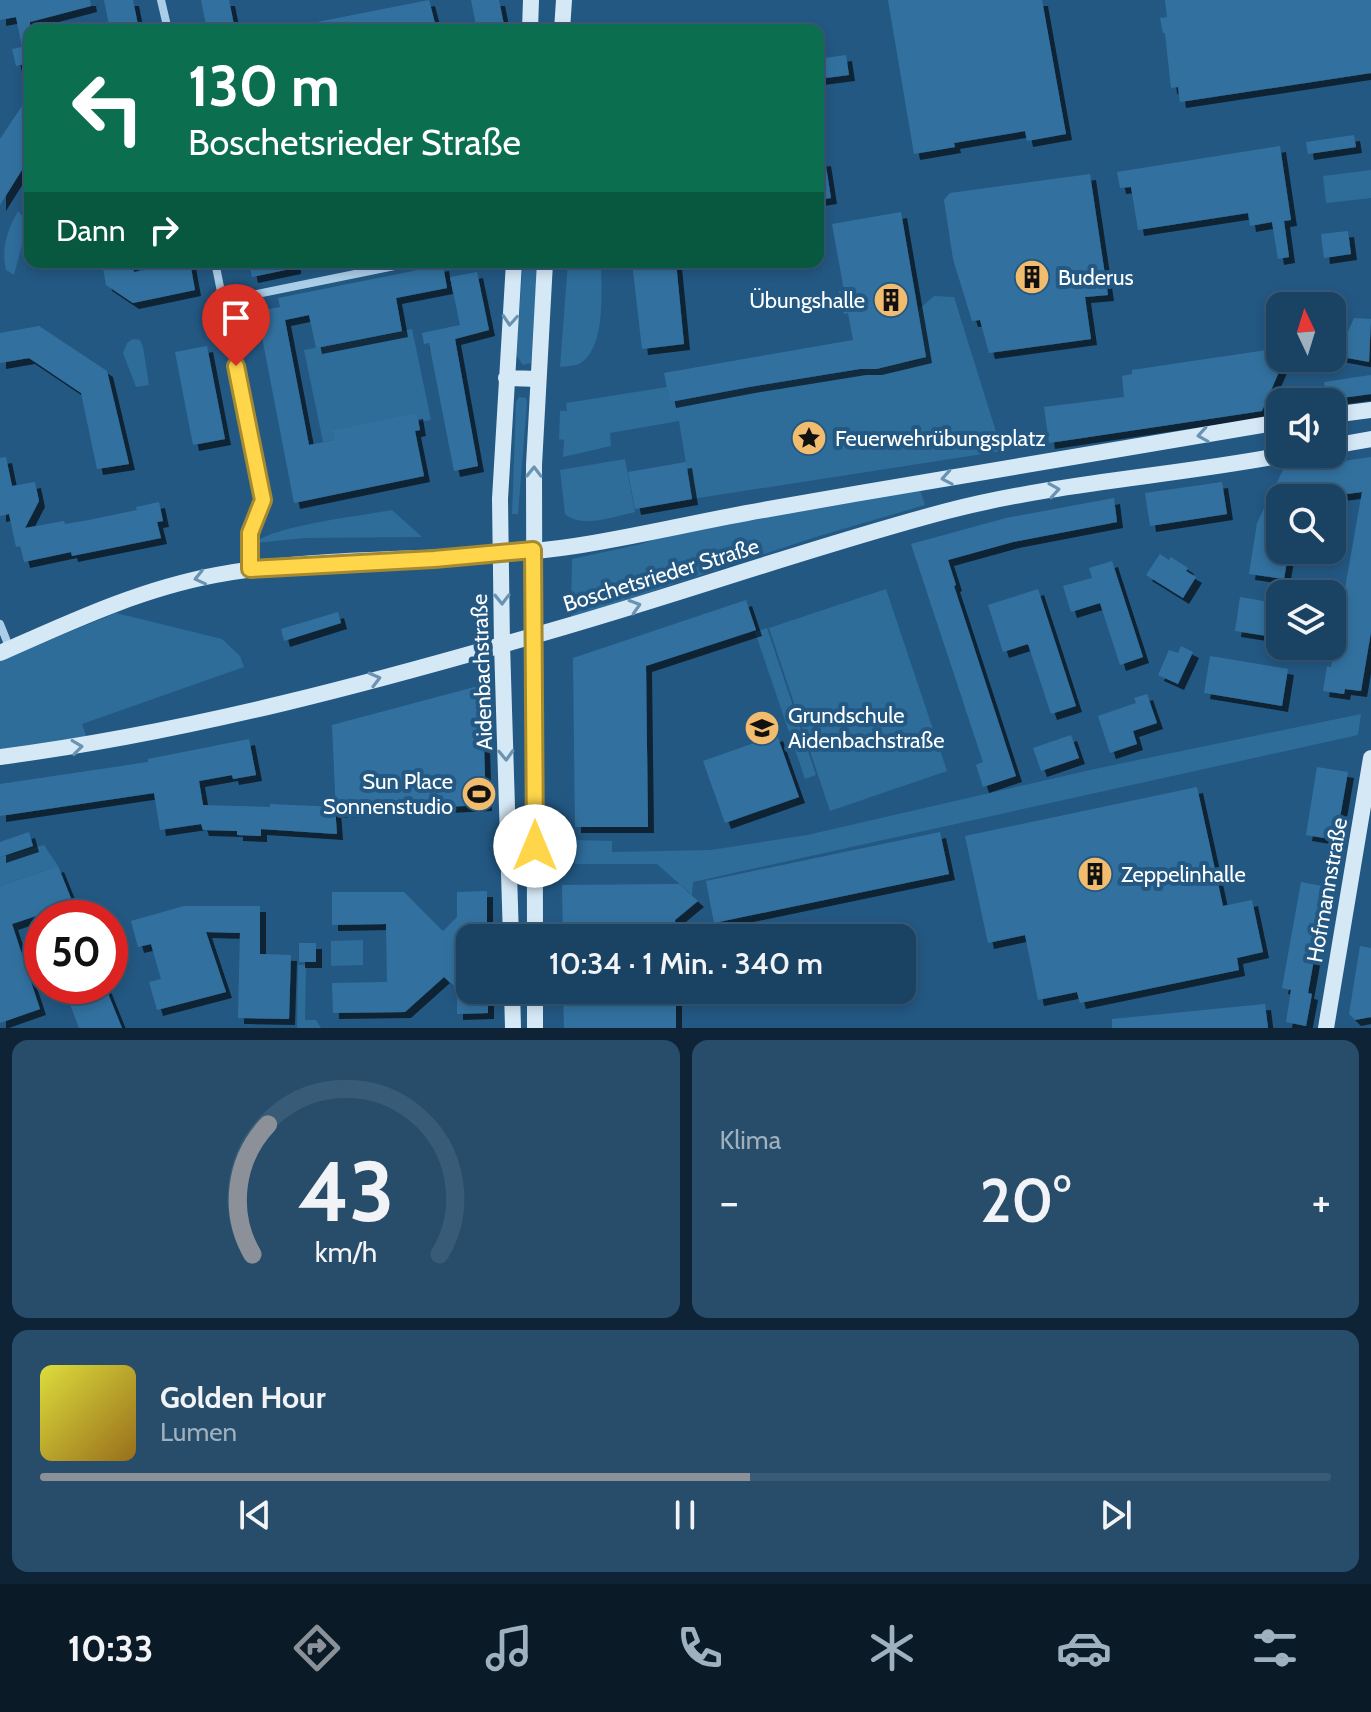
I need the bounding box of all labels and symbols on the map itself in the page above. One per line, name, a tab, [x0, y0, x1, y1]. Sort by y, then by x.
building icon: Buderus	[1013, 258, 1051, 296]
place label: Buderus	[1058, 264, 1134, 291]
building icon: Übungshalle	[872, 281, 910, 319]
pin	[202, 284, 270, 366]
place label: Übungshalle	[749, 287, 865, 314]
north arrow	[1266, 292, 1346, 372]
one-way arrow	[502, 314, 519, 327]
place icon: Feuerwehrübungsplatz	[790, 419, 828, 457]
place label: Feuerwehrübungsplatz	[835, 425, 1046, 452]
one-way arrow	[1196, 426, 1210, 443]
one-way arrow	[525, 465, 543, 478]
one-way arrow	[940, 468, 953, 485]
one-way arrow	[1047, 482, 1060, 499]
street label: Boschetsrieder Straße	[560, 532, 762, 618]
one-way arrow	[194, 569, 208, 586]
street label: Aidenbachstraße	[466, 593, 498, 751]
one-way arrow	[493, 593, 511, 605]
one-way arrow	[628, 599, 642, 615]
one-way arrow	[367, 671, 381, 688]
place label: Grundschule Aidenbachstraße	[788, 702, 944, 754]
school or university icon: Grundschule Aidenbachstraße	[743, 709, 781, 747]
one-way arrow	[70, 739, 84, 756]
one-way arrow	[498, 749, 515, 762]
place label: Sun Place Sonnenstudio	[323, 768, 453, 820]
sports icon: Sun Place Sonnenstudio	[460, 775, 498, 813]
position arrow	[493, 804, 577, 888]
street label: Hofmannstraße	[1301, 815, 1353, 965]
building icon: Zeppelinhalle	[1076, 855, 1114, 893]
place label: Zeppelinhalle	[1121, 861, 1246, 888]
speed limit sign: 50	[24, 900, 128, 1004]

